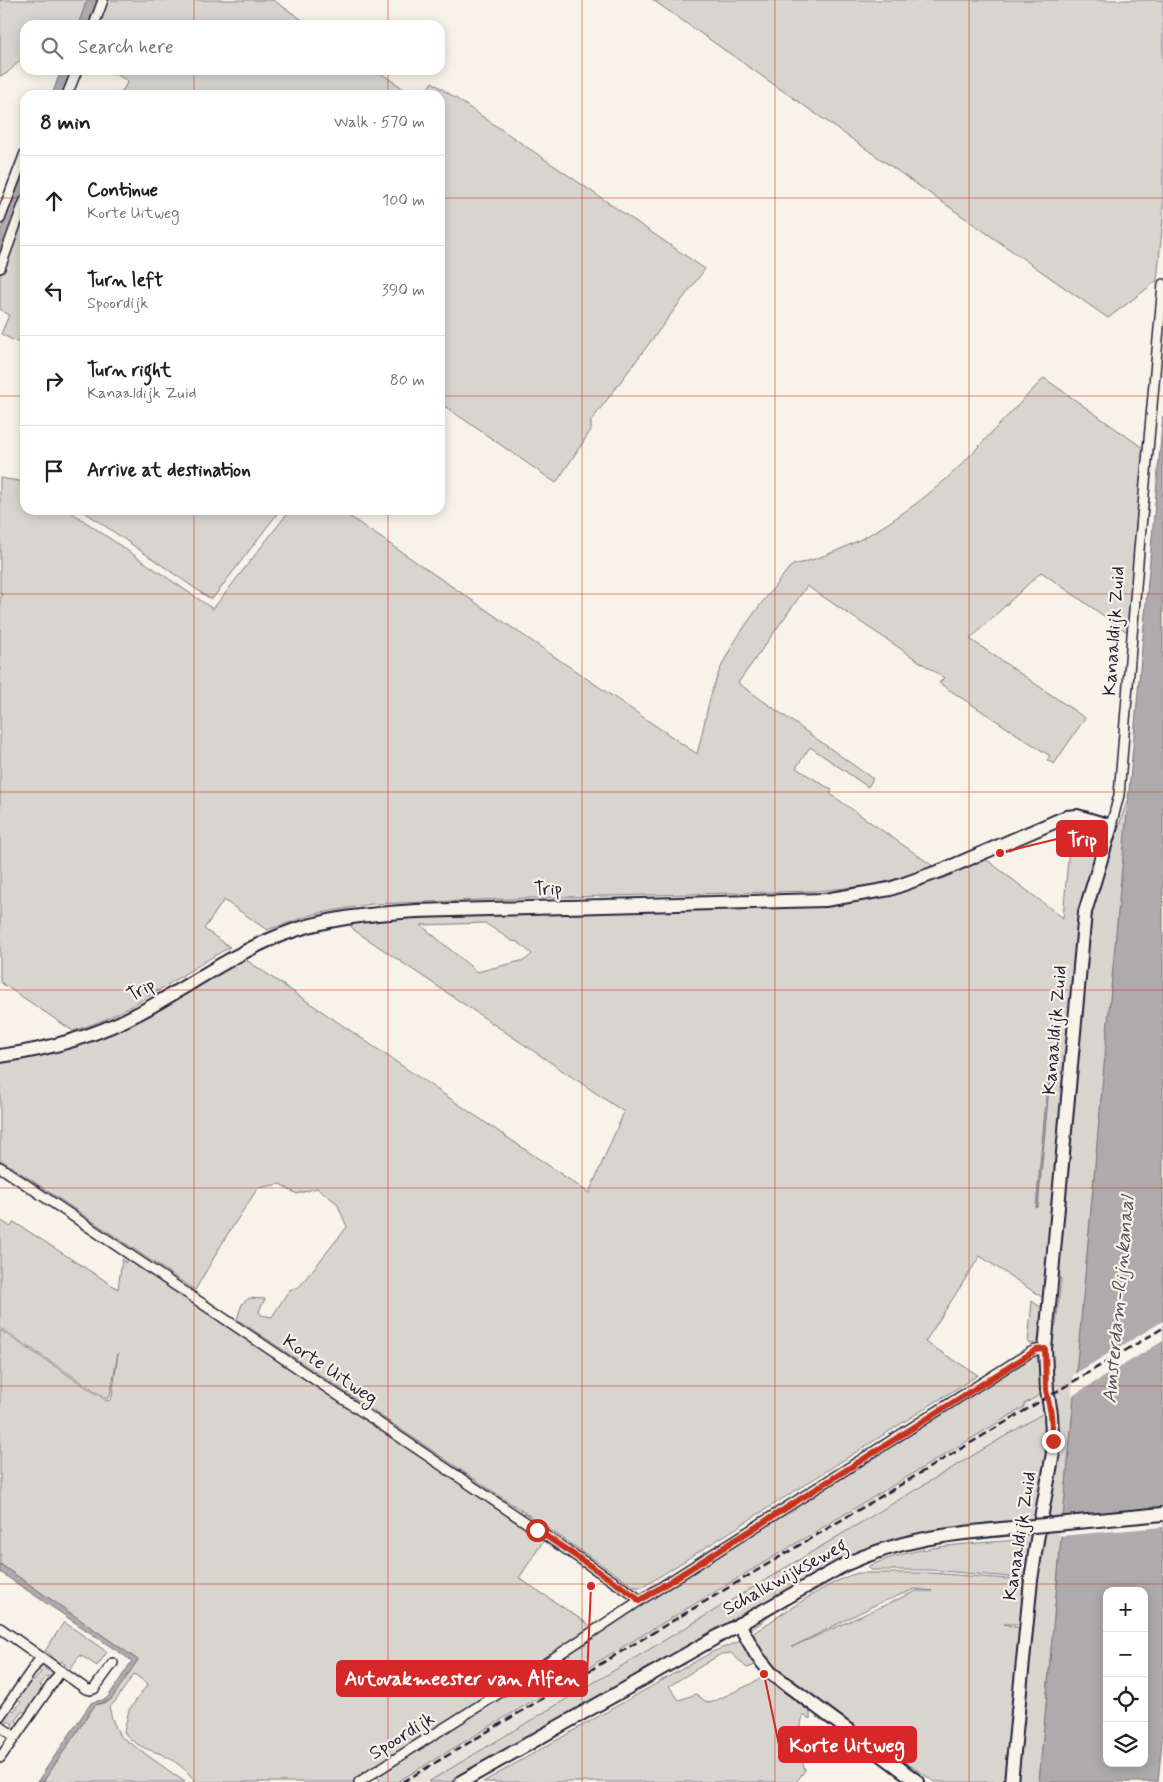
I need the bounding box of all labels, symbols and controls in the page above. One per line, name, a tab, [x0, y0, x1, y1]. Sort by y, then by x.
search box	[20, 20, 445, 75]
icon: search	[38, 34, 66, 62]
text: Search here	[78, 35, 174, 60]
text: 8 min	[40, 109, 91, 137]
text: Walk · 570 m	[334, 112, 425, 133]
text: Continue	[87, 178, 158, 203]
icon: ahead	[40, 187, 68, 215]
text: 100 m	[382, 190, 425, 211]
text: Korte Uitweg	[87, 203, 180, 224]
text: Turn left	[87, 268, 163, 293]
icon: left	[40, 277, 68, 305]
text: 390 m	[382, 280, 425, 301]
text: Spoordijk	[87, 293, 148, 314]
text: Turn right	[87, 358, 171, 383]
icon: right	[40, 367, 68, 395]
text: 80 m	[390, 370, 425, 391]
text: Kanaaldijk Zuid	[87, 383, 197, 404]
icon: arrive	[40, 457, 68, 485]
text: Arrive at destination	[87, 458, 251, 483]
street label: Kanaaldijk Zuid	[1097, 565, 1132, 697]
callout: Trip	[1057, 821, 1107, 856]
text: Trip	[1067, 827, 1097, 854]
street label: Trip	[533, 876, 563, 902]
street label: Kanaaldijk Zuid	[1037, 964, 1074, 1096]
street label: Trip	[123, 972, 159, 1008]
water label: Amsterdam-Rijnkanaal	[1097, 1192, 1142, 1405]
street label: Korte Uitweg	[276, 1329, 383, 1413]
route end	[1042, 1430, 1065, 1453]
street label: Kanaaldijk Zuid	[997, 1470, 1044, 1602]
route start	[526, 1519, 549, 1542]
street label: Schalkwijkseweg	[718, 1532, 853, 1624]
map controls	[1103, 1587, 1148, 1767]
button: +	[1103, 1587, 1148, 1632]
button: −	[1103, 1632, 1148, 1677]
callout: Autovakmeester van Alfen	[337, 1661, 587, 1696]
text: Autovakmeester van Alfen	[344, 1666, 580, 1693]
button: locate	[1103, 1677, 1148, 1722]
street label: Spoordijk	[365, 1706, 440, 1767]
button: layers	[1103, 1722, 1148, 1767]
callout: Korte Uitweg	[779, 1727, 916, 1762]
text: Korte Uitweg	[789, 1733, 905, 1762]

